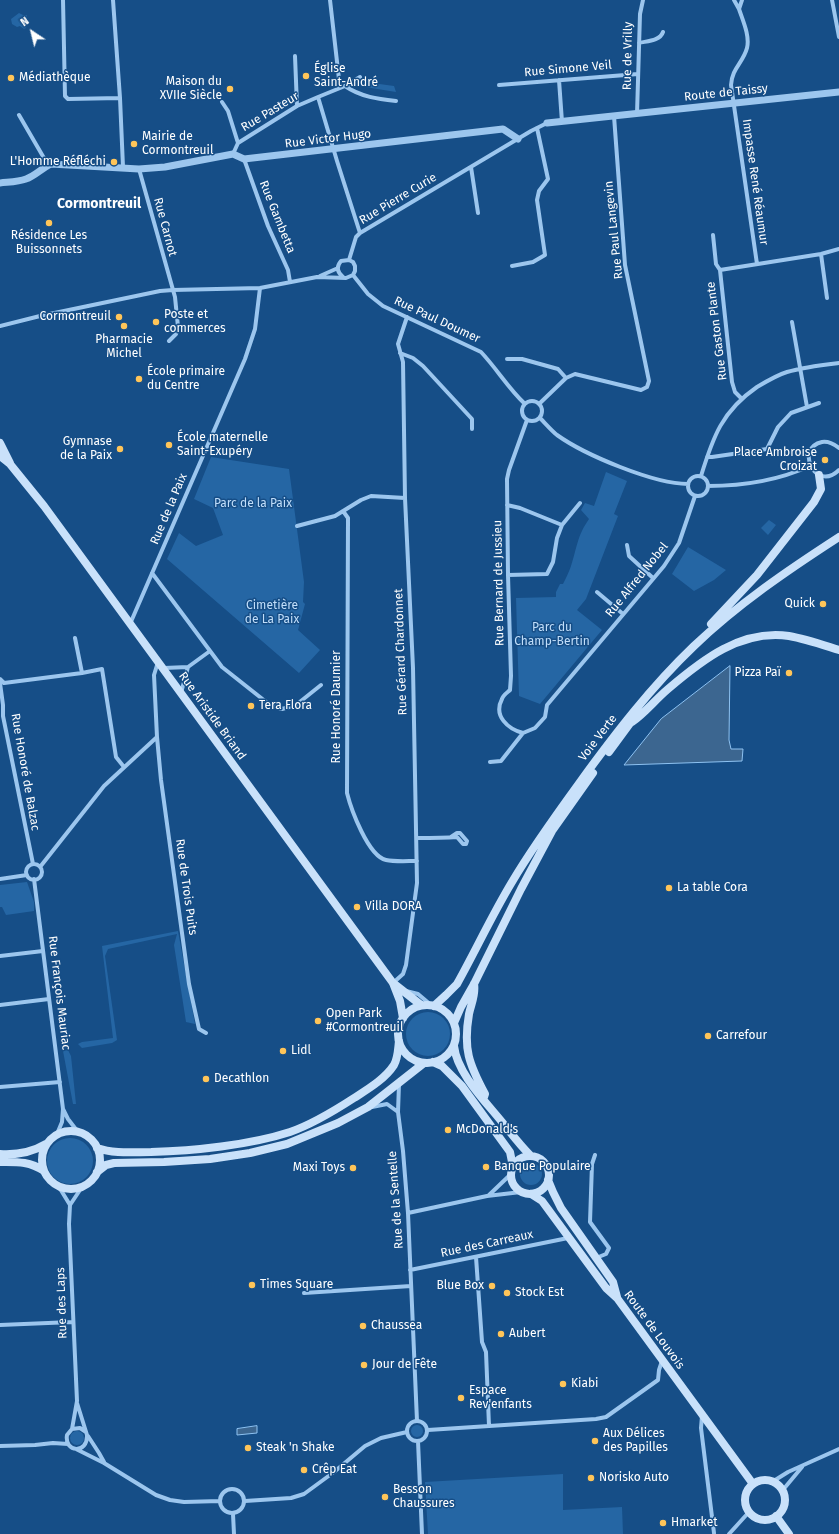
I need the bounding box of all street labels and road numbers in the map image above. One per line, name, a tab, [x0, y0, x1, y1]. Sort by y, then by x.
street label: Rue de Vrilly	[620, 22, 636, 90]
street label: Rue Simone Veil	[524, 58, 612, 80]
street label: Route de Taissy	[683, 81, 769, 105]
street label: Rue Pasteur	[239, 89, 301, 135]
street label: Impasse René Réaumur	[739, 118, 771, 246]
street label: Rue Victor Hugo	[284, 127, 372, 151]
street label: Rue Pierre Curie	[357, 170, 439, 228]
street label: Rue Gambetta	[256, 179, 298, 255]
street label: Rue Paul Langevin	[602, 180, 626, 280]
street label: Rue Carnot	[150, 196, 180, 258]
street label: Rue Gaston Plante	[704, 281, 730, 381]
street label: Rue Paul Doumer	[392, 294, 482, 346]
street label: Rue de la Paix	[148, 471, 190, 547]
street label: Rue Bernard de Jussieu	[491, 520, 507, 646]
street label: Rue Alfred Nobel	[602, 540, 672, 620]
street label: Rue Gérard Chardonnet	[392, 588, 410, 716]
street label: Rue Honoré Daumier	[330, 650, 344, 764]
street label: Rue Aristide Briand	[175, 669, 249, 763]
street label: Rue Honoré de Balzac	[8, 712, 42, 832]
street label: Voie Verte	[576, 712, 620, 764]
street label: Rue de Trois Puits	[172, 838, 200, 936]
street label: Rue François Mauriac	[45, 935, 73, 1051]
street label: Rue de la Sentelle	[385, 1150, 407, 1250]
street label: Rue des Carreaux	[439, 1227, 535, 1261]
street label: Rue des Laps	[54, 1267, 70, 1339]
street label: Route de Louvois	[621, 1288, 687, 1372]

